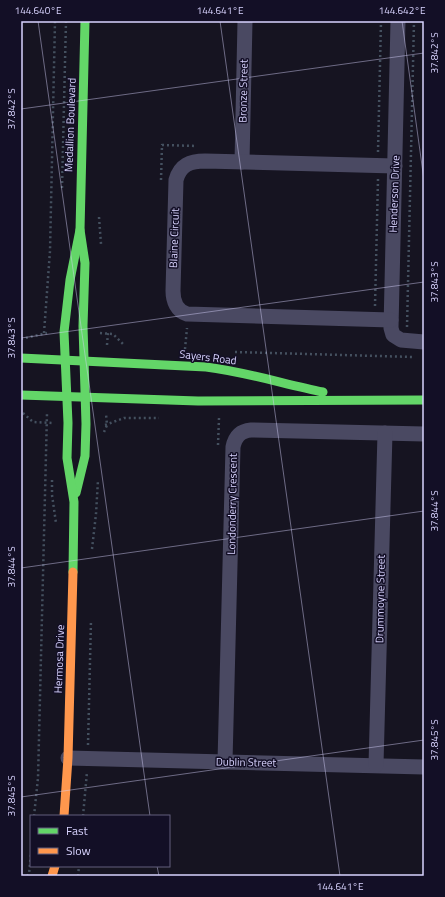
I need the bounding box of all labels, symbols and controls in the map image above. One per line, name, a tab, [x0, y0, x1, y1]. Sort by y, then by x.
text: 144.640°E	[15, 3, 62, 18]
text: 144.641°E	[197, 3, 244, 18]
text: 144.642°E	[379, 3, 426, 18]
text: 37.842°S	[427, 32, 442, 74]
street label: Bronze Street	[234, 59, 252, 123]
street label: Medallion Boulevard	[60, 77, 80, 172]
text: 37.842°S	[4, 88, 19, 130]
street label: Henderson Drive	[385, 155, 403, 233]
street label: Blaine Circuit	[165, 208, 183, 268]
text: 37.843°S	[427, 261, 442, 303]
text: 37.843°S	[4, 317, 19, 359]
street label: Sayers Road	[179, 346, 238, 368]
street label: Londonderry Crescent	[223, 453, 241, 555]
text: 37.844°S	[427, 490, 442, 532]
text: 37.844°S	[4, 546, 19, 588]
street label: Drummoyne Street	[371, 555, 389, 643]
street label: Hermosa Drive	[50, 624, 68, 694]
text: 37.845°S	[427, 719, 442, 761]
street label: Dublin Street	[216, 753, 276, 771]
text: 37.845°S	[4, 775, 19, 817]
legend	[30, 815, 170, 867]
text: Fast	[66, 821, 89, 840]
text: Slow	[66, 841, 91, 860]
text: 144.641°E	[317, 879, 364, 894]

